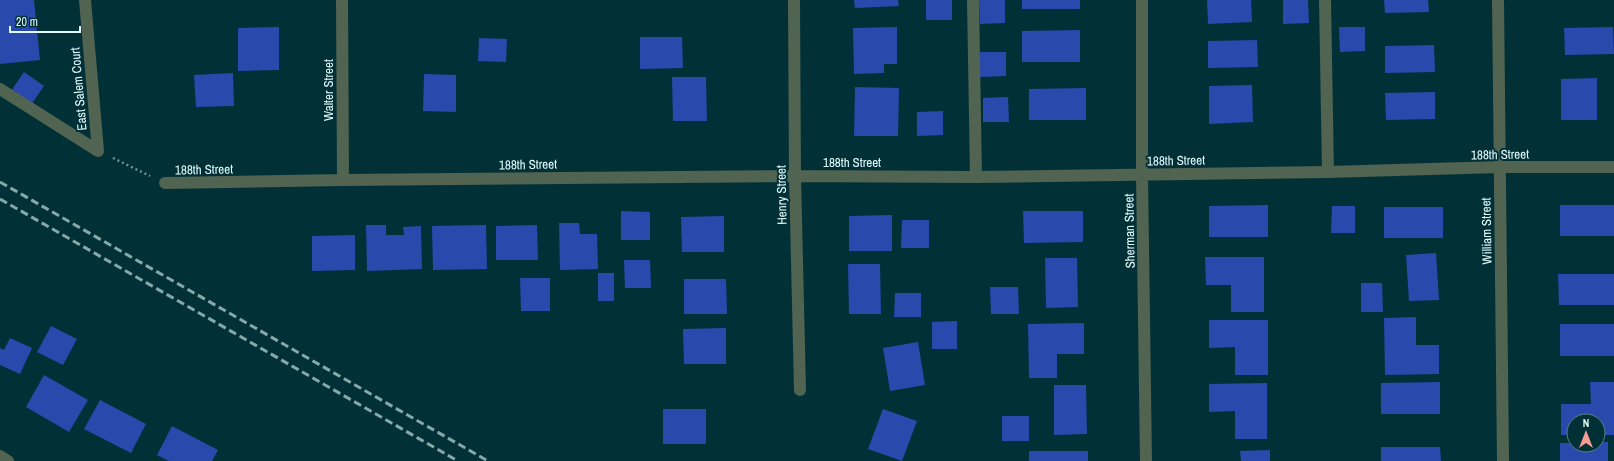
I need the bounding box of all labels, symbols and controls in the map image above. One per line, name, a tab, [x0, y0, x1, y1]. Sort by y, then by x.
scale bar	[10, 8, 80, 34]
text: 20 m	[16, 14, 38, 30]
street label: East Salem Court	[66, 47, 91, 131]
street label: Walter Street	[320, 59, 337, 121]
street label: 188th Street	[1471, 145, 1529, 164]
street label: 188th Street	[1147, 151, 1205, 170]
street label: 188th Street	[823, 154, 881, 171]
street label: 188th Street	[499, 155, 557, 174]
street label: 188th Street	[175, 160, 233, 179]
street label: Henry Street	[772, 165, 791, 225]
street label: Sherman Street	[1120, 193, 1139, 268]
street label: William Street	[1477, 197, 1496, 265]
north arrow	[1566, 413, 1606, 453]
text: N	[1583, 416, 1589, 430]

